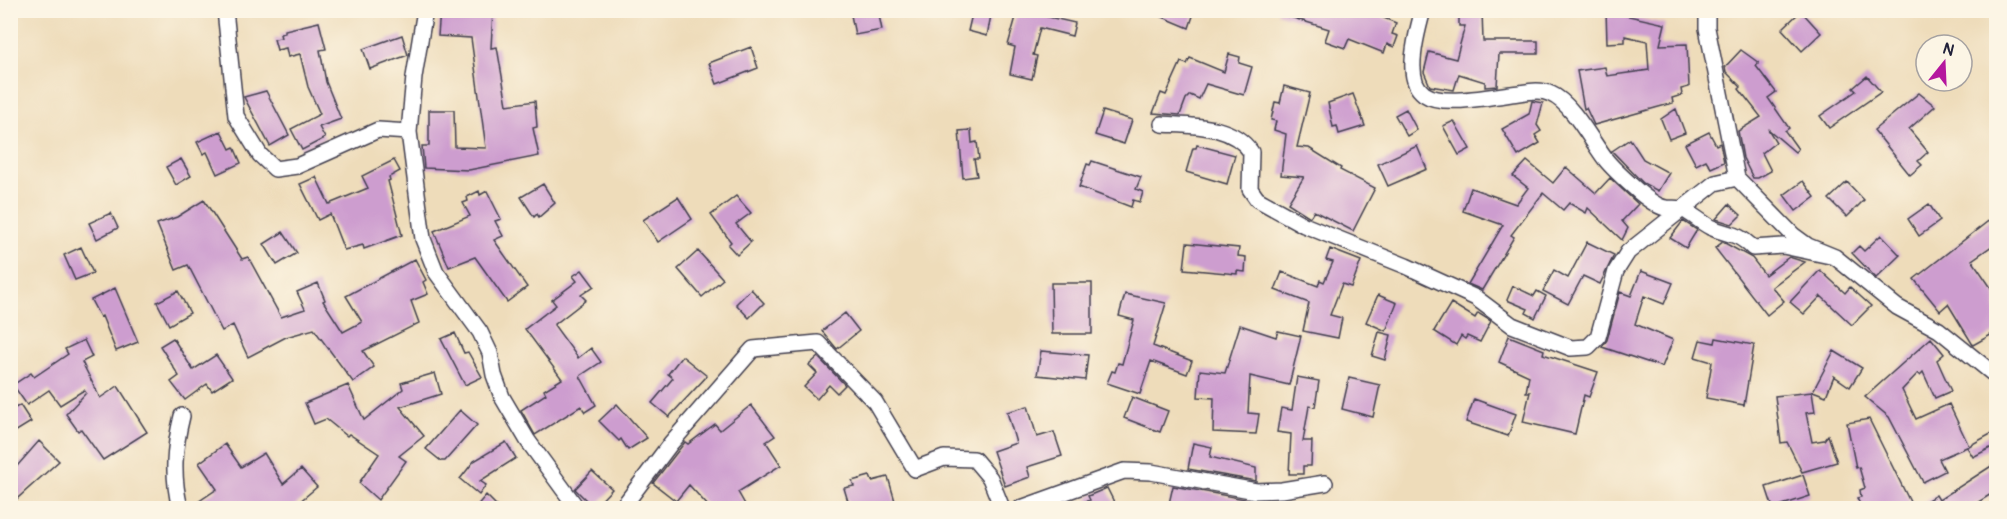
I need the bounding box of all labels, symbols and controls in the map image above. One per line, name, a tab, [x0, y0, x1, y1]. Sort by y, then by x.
north arrow	[1914, 33, 1974, 93]
text: N	[1940, 39, 1957, 61]

